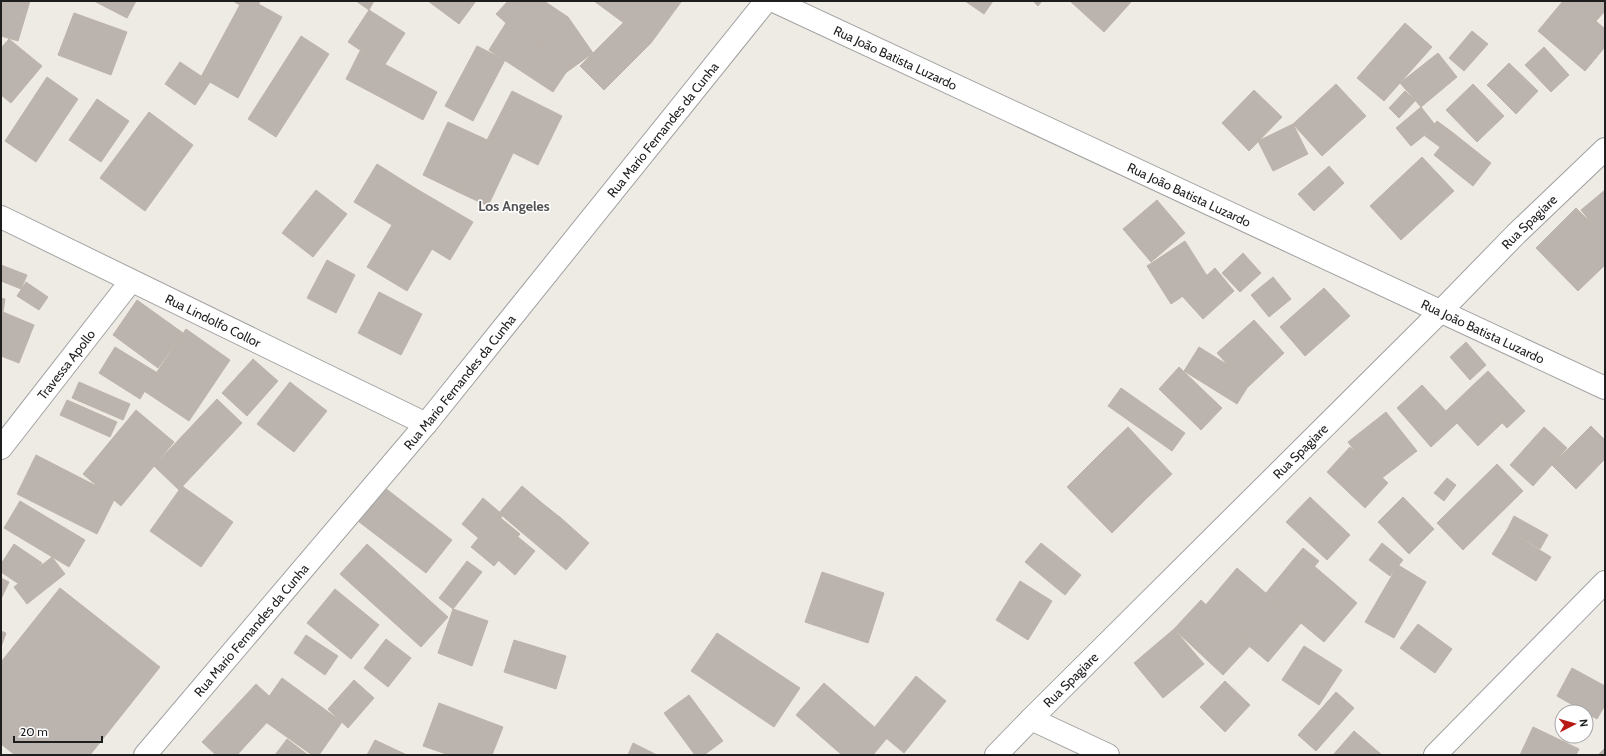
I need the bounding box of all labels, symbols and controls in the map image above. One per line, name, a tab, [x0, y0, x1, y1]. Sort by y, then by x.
street label: Rua João Batista Luzardo	[831, 22, 960, 93]
street label: Rua Mario Fernandes da Cunha	[604, 58, 722, 200]
street label: Rua João Batista Luzardo	[1125, 159, 1253, 230]
street label: Rua Spagiare	[1498, 191, 1560, 252]
district label: Los Angeles	[478, 197, 550, 215]
street label: Rua Lindolfo Collor	[163, 290, 264, 351]
street label: Rua João Batista Luzardo	[1419, 296, 1547, 367]
street label: Rua Mario Fernandes da Cunha	[400, 311, 519, 453]
street label: Travessa Apollo	[34, 326, 98, 403]
street label: Rua Spagiare	[1269, 420, 1331, 482]
street label: Rua Mario Fernandes da Cunha	[190, 560, 312, 700]
street label: Rua Spagiare	[1040, 649, 1102, 710]
north arrow	[1554, 704, 1594, 744]
scale bar	[14, 718, 102, 744]
text: N	[1577, 718, 1591, 728]
text: 20 m	[20, 724, 48, 739]

